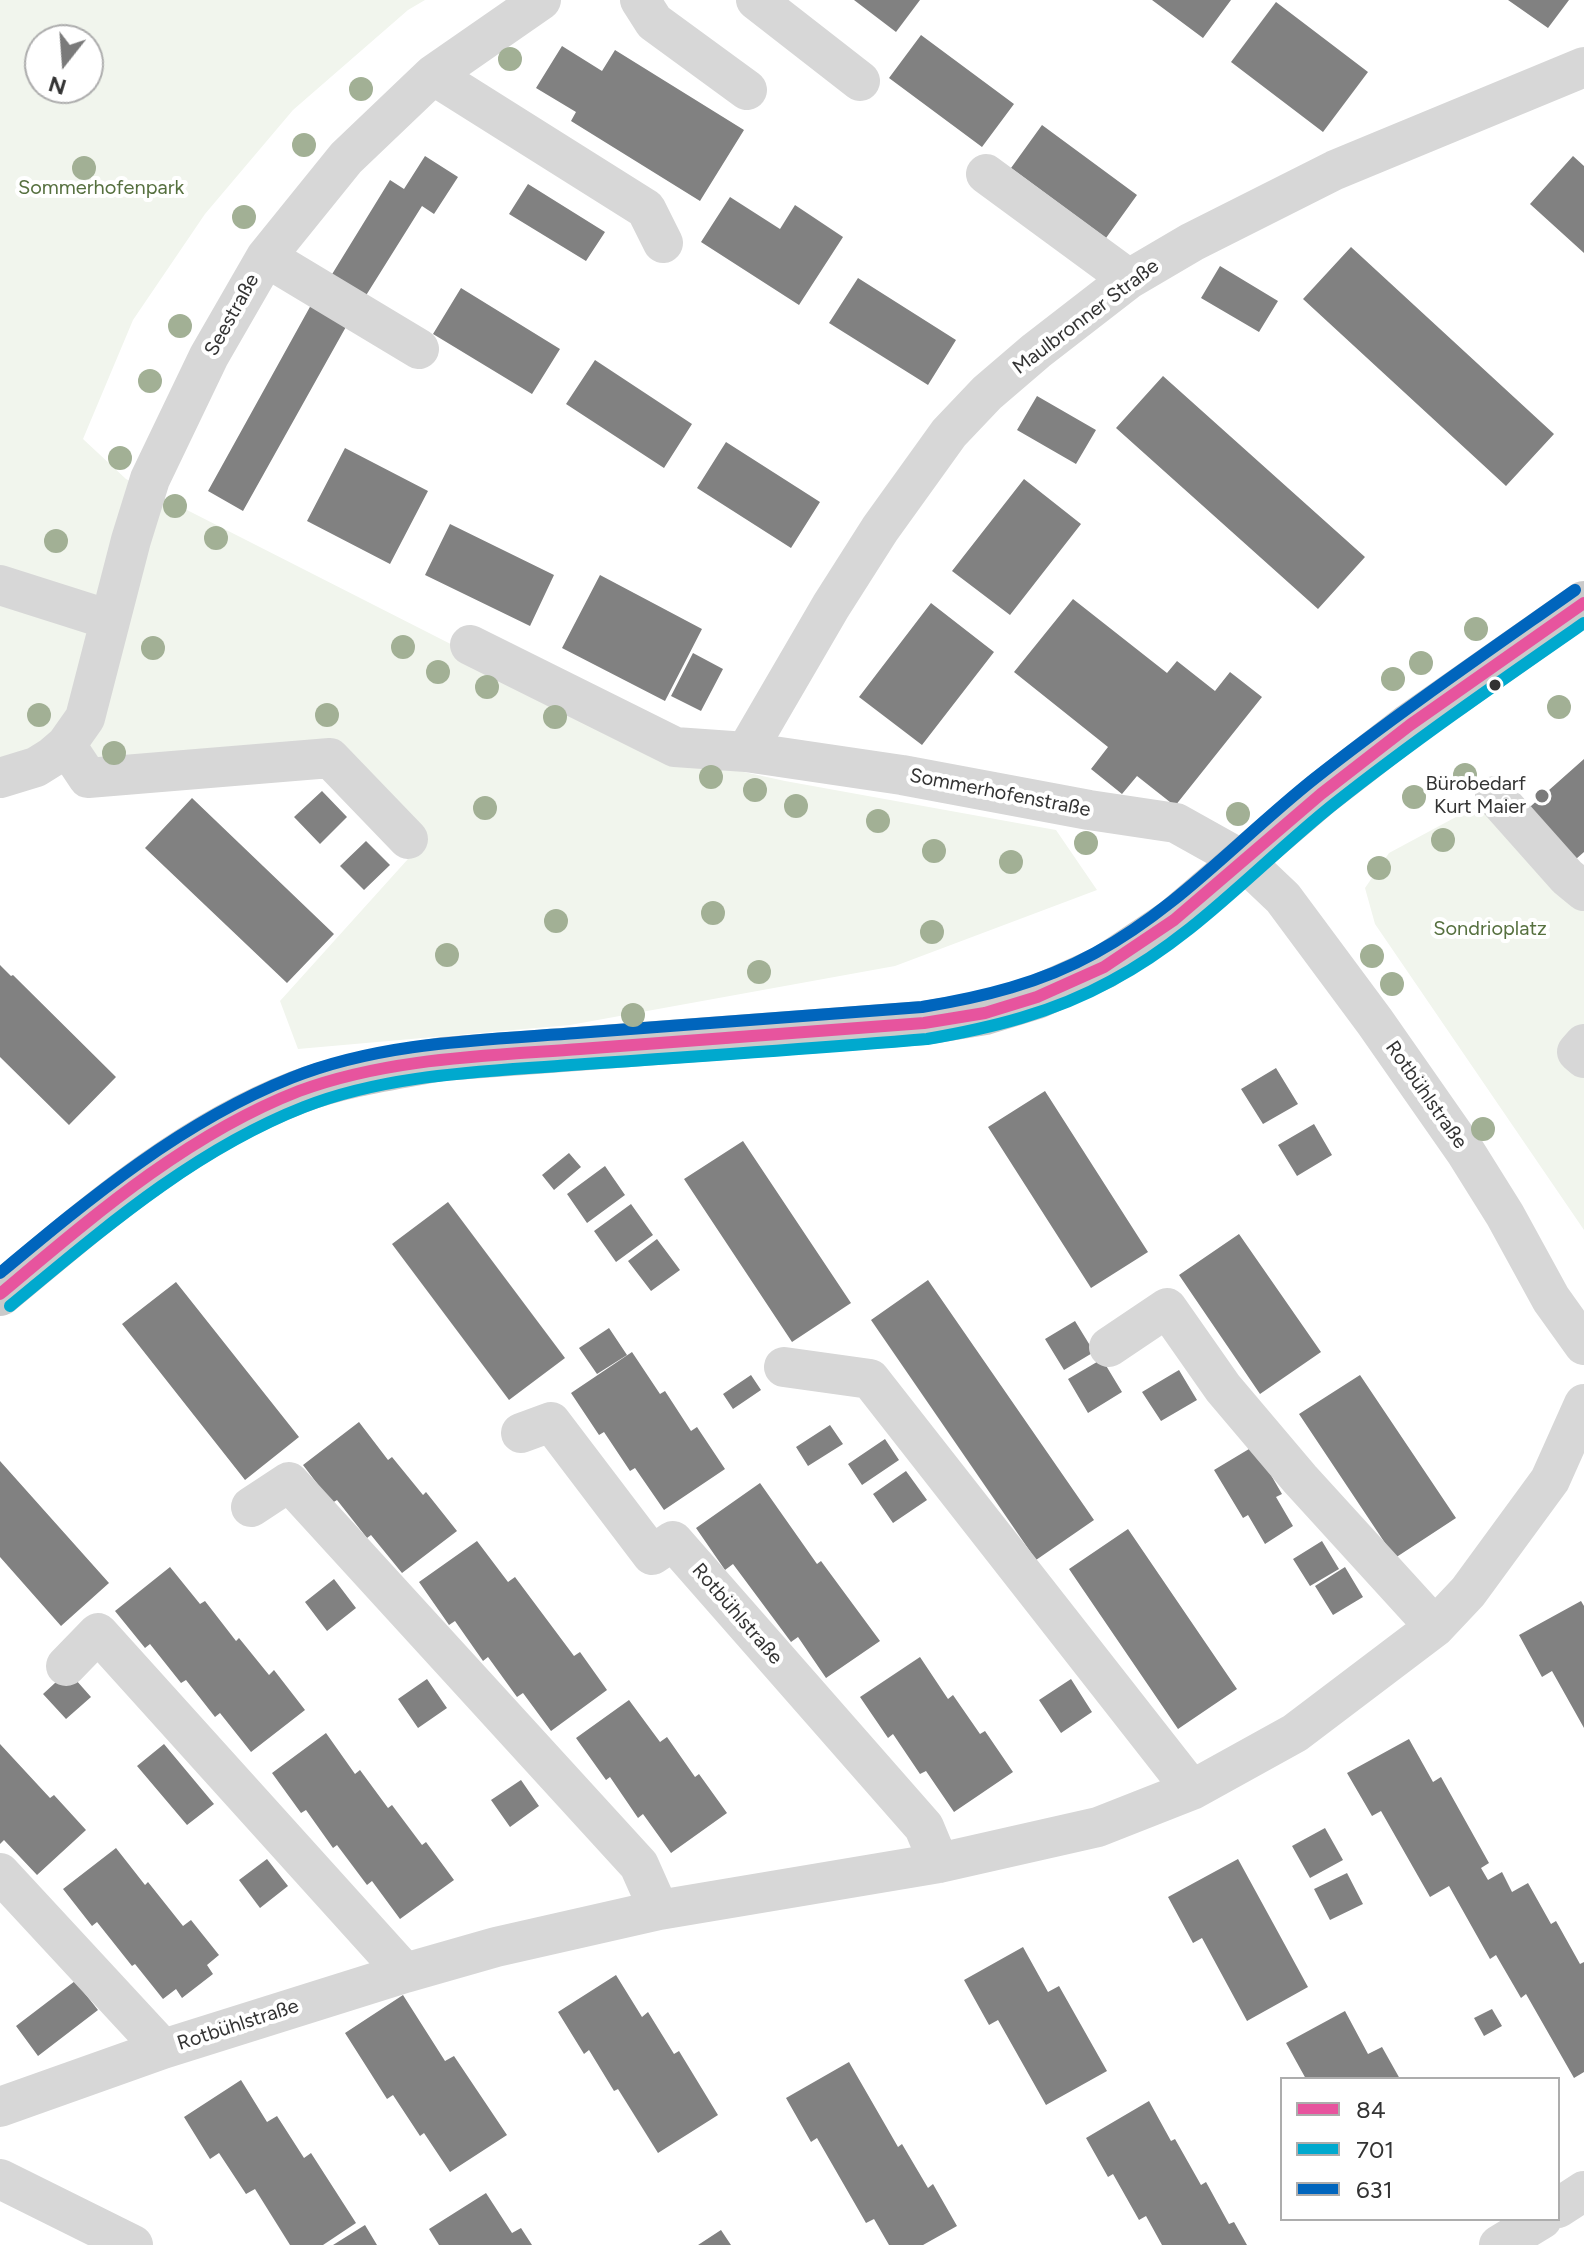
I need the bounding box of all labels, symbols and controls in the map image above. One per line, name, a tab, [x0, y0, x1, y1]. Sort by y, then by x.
north arrow	[24, 24, 104, 104]
text: N	[45, 70, 70, 101]
park label: Sommerhofenpark	[18, 176, 184, 200]
street label: Maulbronner Straße	[1008, 254, 1164, 380]
street label: Seestraße	[200, 270, 264, 360]
unlabelled marker	[1487, 677, 1503, 693]
street label: Sommerhofenstraße	[908, 764, 1092, 822]
place label: Bürobedarf Kurt Maier	[1426, 772, 1526, 819]
marker: Bürobedarf Kurt Maier	[1533, 787, 1551, 805]
park label: Sondrioplatz	[1433, 917, 1547, 941]
street label: Rotbühlstraße	[1380, 1036, 1472, 1154]
street label: Rotbühlstraße	[687, 1559, 787, 1669]
street label: Rotbühlstraße	[174, 1994, 302, 2056]
legend	[1280, 2077, 1560, 2221]
text: 84	[1356, 2095, 1386, 2124]
text: 701	[1356, 2135, 1394, 2164]
text: 631	[1356, 2175, 1393, 2204]

